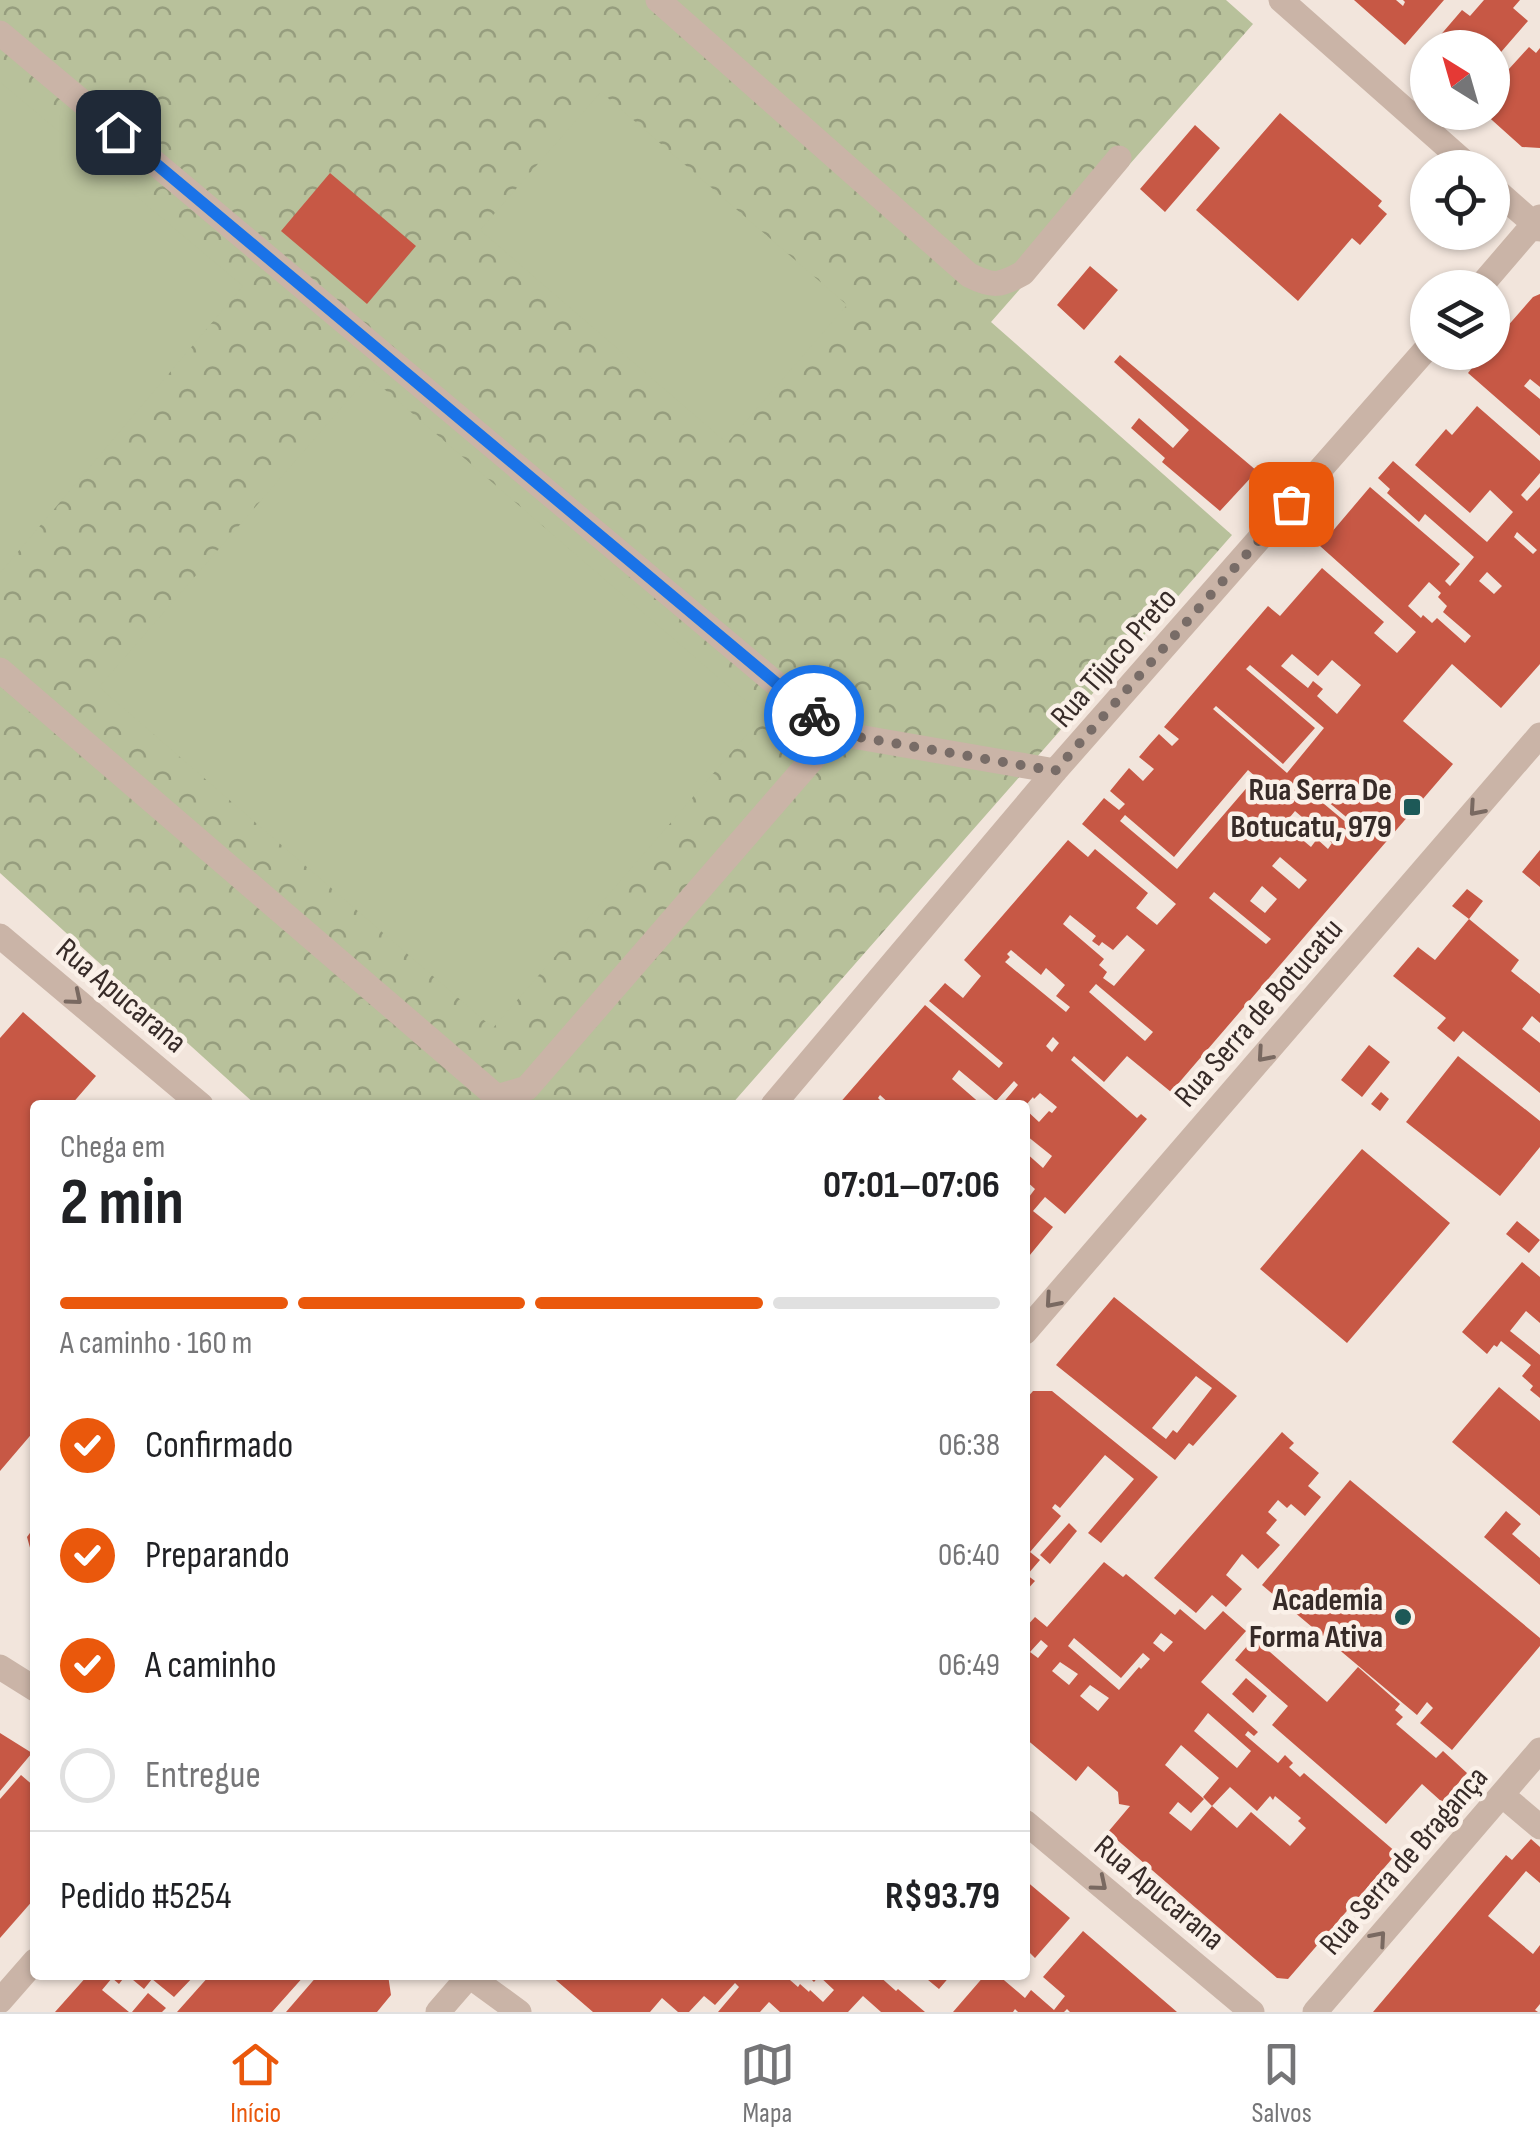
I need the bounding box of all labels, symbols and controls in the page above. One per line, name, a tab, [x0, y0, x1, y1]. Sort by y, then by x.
north arrow	[1410, 30, 1510, 130]
map controls	[1410, 30, 1510, 370]
pin	[76, 90, 161, 175]
icon: home	[91, 105, 146, 160]
button: locate	[1410, 150, 1510, 250]
button: layers	[1410, 270, 1510, 370]
pin	[1249, 462, 1334, 547]
icon: bag	[1264, 477, 1319, 532]
street label: Rua Tijuco Preto	[1043, 580, 1185, 736]
courier	[764, 665, 864, 765]
icon: bike	[787, 688, 842, 743]
place label: Rua Serra De Botucatu, 979	[1231, 771, 1392, 847]
marker: Rua Serra De Botucatu, 979	[1401, 796, 1423, 818]
one-way arrow	[1470, 797, 1488, 815]
street label: Rua Serra de Botucatu	[1167, 911, 1352, 1115]
street label: Rua Apucarana	[48, 930, 194, 1062]
one-way arrow	[63, 987, 81, 1005]
one-way arrow	[1258, 1043, 1276, 1061]
text: Chega em	[60, 1128, 165, 1167]
text: 07:01–07:06	[823, 1163, 1000, 1208]
text: 2 min	[60, 1165, 184, 1243]
one-way arrow	[1046, 1290, 1064, 1308]
text: A caminho · 160 m	[60, 1324, 252, 1363]
icon: check	[60, 1418, 115, 1473]
text: Confirmado	[145, 1423, 293, 1468]
text: 06:38	[938, 1426, 1000, 1465]
icon: check	[60, 1528, 115, 1583]
text: Preparando	[145, 1533, 290, 1578]
text: 06:40	[938, 1536, 1000, 1575]
place label: Academia Forma Ativa	[1249, 1581, 1383, 1657]
marker: Academia Forma Ativa	[1392, 1606, 1414, 1628]
icon: check	[60, 1638, 115, 1693]
text: A caminho	[145, 1643, 276, 1688]
text: 06:49	[938, 1646, 1000, 1685]
text: Entregue	[145, 1753, 261, 1798]
street label: Rua Serra de Bragança	[1312, 1759, 1497, 1963]
street label: Rua Apucarana	[1086, 1827, 1232, 1959]
one-way arrow	[1088, 1872, 1106, 1890]
text: Pedido #5254	[60, 1874, 231, 1919]
text: R$93.79	[885, 1874, 1000, 1919]
one-way arrow	[1367, 1931, 1385, 1949]
tab: Início	[228, 2037, 283, 2130]
tab: Mapa	[740, 2037, 795, 2130]
tab: Salvos	[1251, 2037, 1312, 2130]

